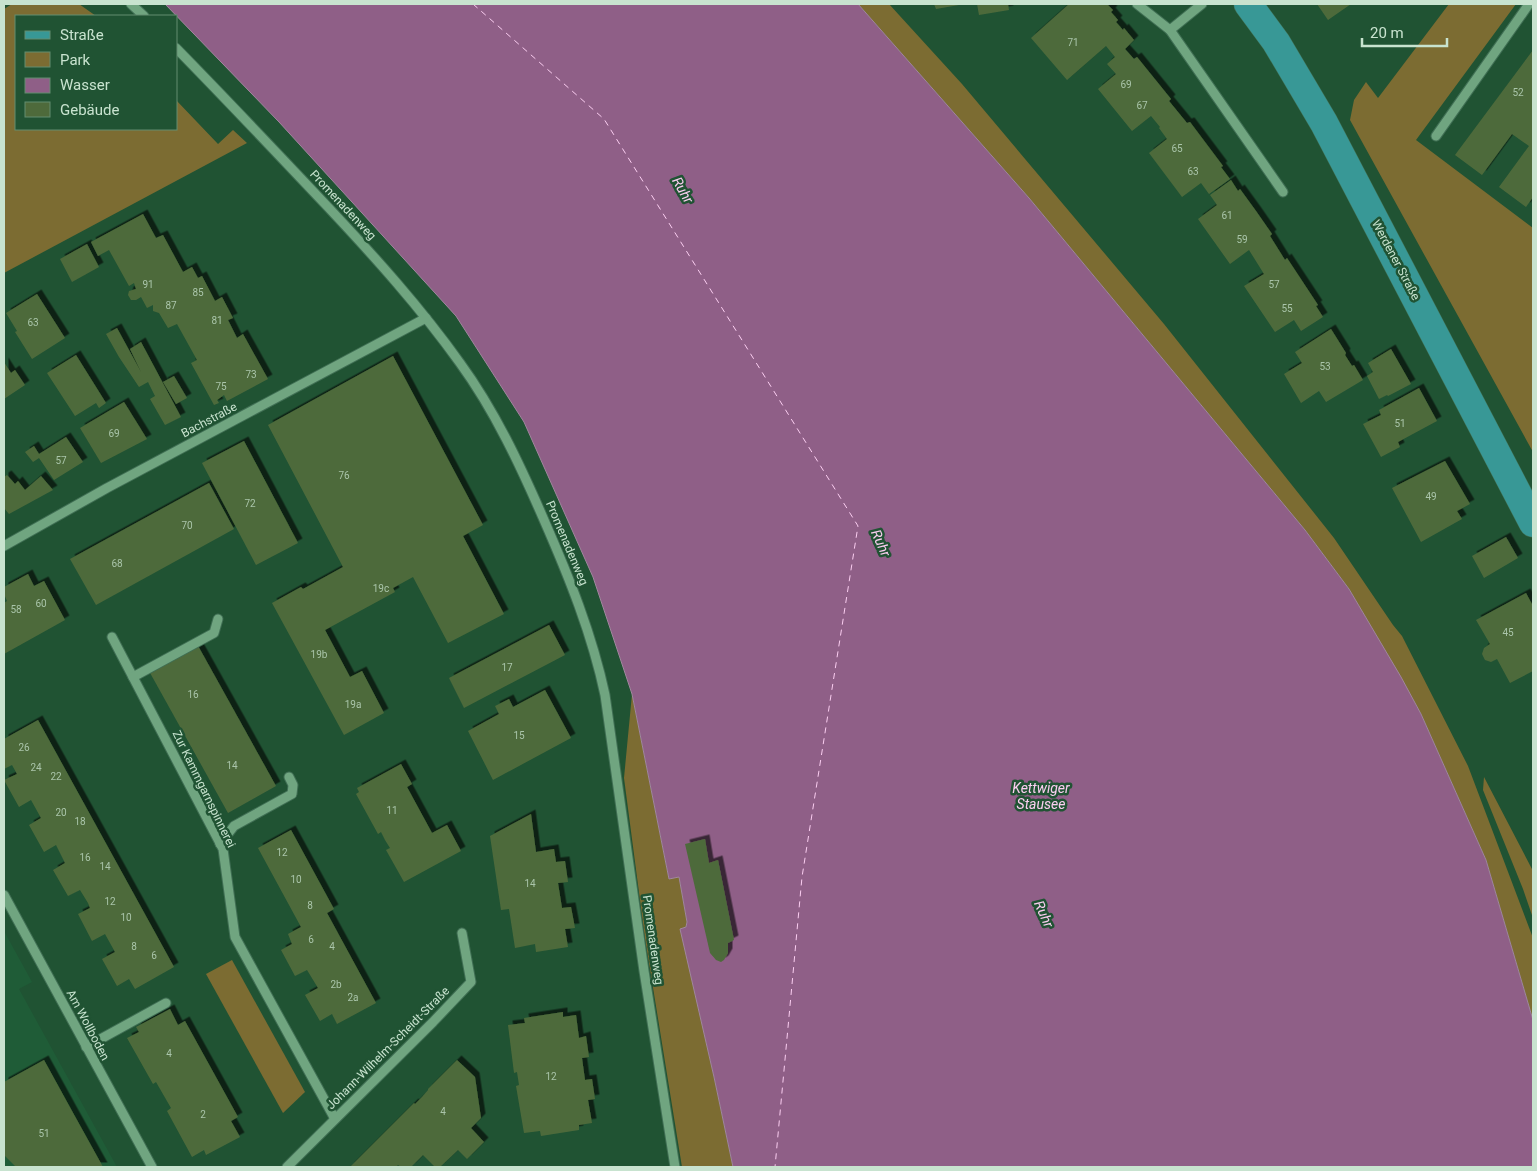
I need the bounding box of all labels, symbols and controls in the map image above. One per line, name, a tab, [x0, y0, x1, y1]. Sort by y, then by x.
legend	[15, 15, 178, 130]
scale bar	[1362, 15, 1447, 47]
text: 20 m	[1370, 24, 1404, 42]
text: Straße	[60, 26, 104, 44]
house number: 71	[1067, 37, 1079, 48]
text: Park	[60, 51, 91, 69]
text: Wasser	[60, 76, 110, 94]
house number: 69	[1120, 79, 1132, 90]
house number: 52	[1512, 87, 1524, 98]
house number: 67	[1136, 100, 1148, 111]
text: Gebäude	[60, 101, 119, 119]
house number: 65	[1171, 143, 1183, 154]
house number: 63	[1187, 166, 1199, 177]
street label: Promenadenweg	[307, 167, 379, 243]
water label: Ruhr	[669, 174, 697, 206]
house number: 61	[1221, 210, 1233, 221]
street label: Werdener Straße	[1369, 217, 1423, 303]
house number: 59	[1236, 234, 1248, 245]
house number: 91	[142, 279, 154, 290]
house number: 57	[1268, 279, 1280, 290]
house number: 85	[192, 287, 204, 298]
house number: 87	[165, 300, 177, 311]
house number: 55	[1281, 303, 1293, 314]
house number: 81	[211, 315, 223, 326]
house number: 63	[27, 317, 39, 328]
house number: 53	[1319, 361, 1331, 372]
house number: 73	[245, 369, 257, 380]
house number: 75	[215, 381, 227, 392]
street label: Bachstraße	[179, 400, 239, 440]
house number: 51	[1394, 418, 1406, 429]
house number: 69	[108, 428, 120, 439]
house number: 57	[55, 455, 67, 466]
house number: 76	[338, 470, 350, 481]
house number: 49	[1425, 491, 1437, 502]
house number: 72	[244, 498, 256, 509]
street label: Promenadenweg	[543, 499, 591, 587]
house number: 70	[181, 520, 193, 531]
water label: Ruhr	[868, 527, 894, 559]
house number: 68	[111, 558, 123, 569]
house number: 19c	[373, 583, 389, 594]
house number: 60	[35, 598, 47, 609]
house number: 58	[10, 604, 22, 615]
house number: 45	[1502, 627, 1514, 638]
house number: 19b	[311, 649, 328, 660]
house number: 17	[501, 662, 513, 673]
house number: 16	[187, 689, 199, 700]
house number: 19a	[345, 699, 361, 710]
street label: Zur Kammgarnspinnerei	[170, 728, 238, 850]
house number: 15	[513, 730, 525, 741]
house number: 26	[18, 742, 30, 753]
house number: 14	[226, 760, 238, 771]
house number: 24	[30, 762, 42, 773]
house number: 22	[50, 771, 62, 782]
water label: Kettwiger Stausee	[1012, 780, 1070, 812]
house number: 11	[386, 805, 398, 816]
house number: 20	[55, 807, 67, 818]
house number: 18	[74, 816, 86, 827]
house number: 12	[276, 847, 288, 858]
house number: 16	[79, 852, 91, 863]
house number: 14	[99, 861, 111, 872]
house number: 10	[290, 874, 302, 885]
house number: 14	[524, 878, 536, 889]
street label: Promenadenweg	[640, 894, 666, 986]
house number: 12	[104, 896, 116, 907]
water label: Ruhr	[1031, 898, 1057, 930]
house number: 8	[307, 900, 313, 911]
house number: 10	[120, 912, 132, 923]
house number: 6	[308, 934, 314, 945]
house number: 8	[131, 941, 137, 952]
house number: 4	[329, 941, 335, 952]
house number: 6	[151, 950, 157, 961]
house number: 2b	[330, 979, 342, 990]
street label: Johann-Wilhelm-Scheidt-Straße	[324, 984, 452, 1112]
street label: Am Wollboden	[64, 987, 112, 1063]
house number: 2a	[347, 992, 359, 1003]
house number: 4	[166, 1048, 172, 1059]
house number: 12	[545, 1071, 557, 1082]
house number: 4	[440, 1106, 446, 1117]
house number: 2	[200, 1109, 206, 1120]
house number: 51	[38, 1128, 50, 1139]

